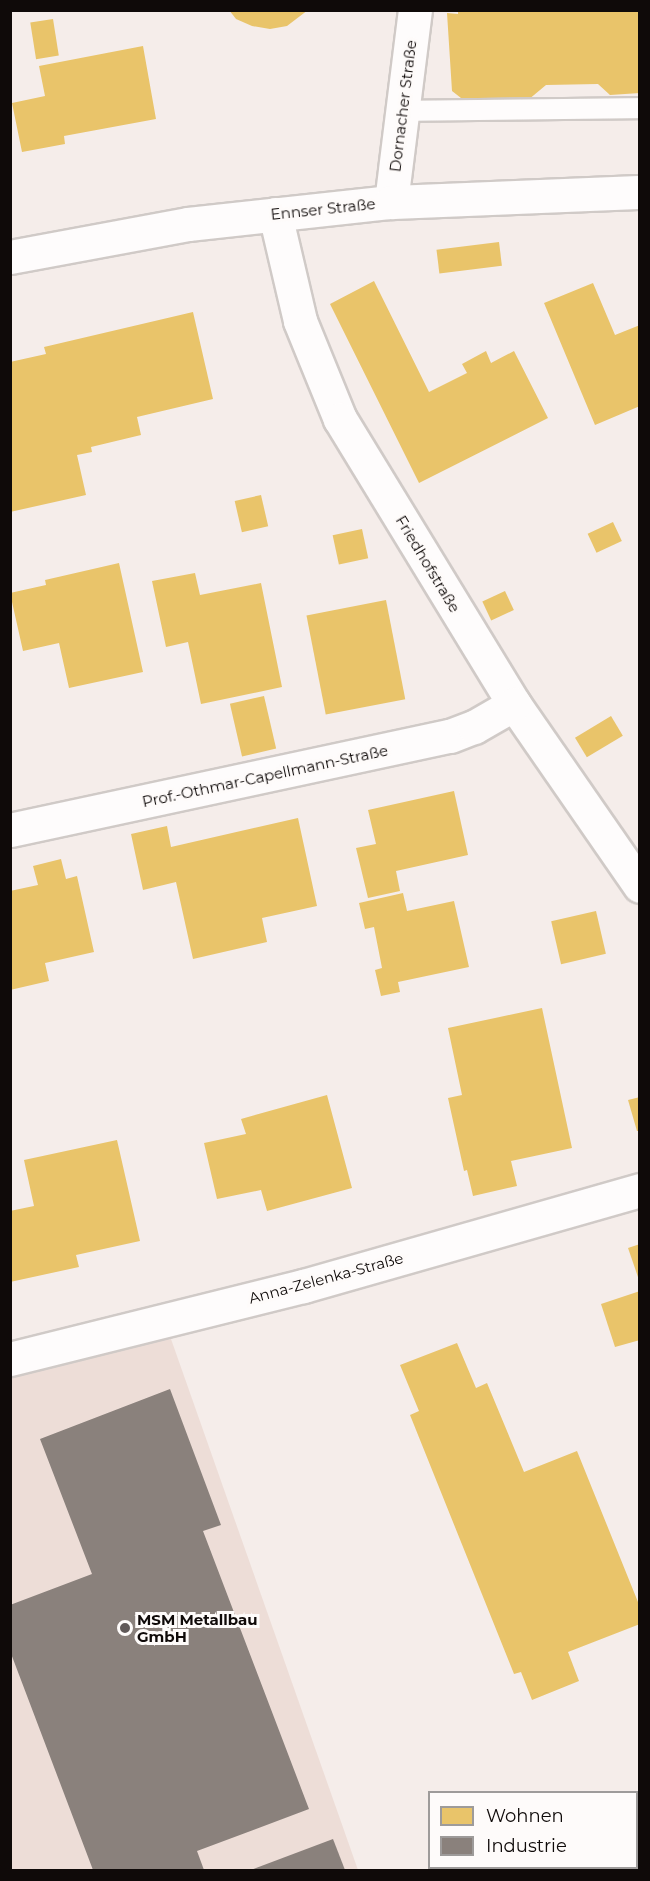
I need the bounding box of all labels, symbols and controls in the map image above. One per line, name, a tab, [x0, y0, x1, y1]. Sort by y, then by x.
street label: Dornacher Straße	[386, 39, 420, 173]
street label: Ennser Straße	[270, 195, 376, 223]
street label: Friedhofstraße	[392, 512, 464, 616]
street label: Prof.-Othmar-Capellmann-Straße	[141, 741, 389, 811]
street label: Anna-Zelenka-Straße	[247, 1249, 405, 1307]
place label: MSM Metallbau GmbH	[137, 1610, 258, 1645]
marker: MSM Metallbau GmbH	[118, 1621, 132, 1635]
legend	[428, 1791, 638, 1869]
text: Wohnen	[486, 1805, 564, 1827]
text: Industrie	[486, 1835, 567, 1857]

